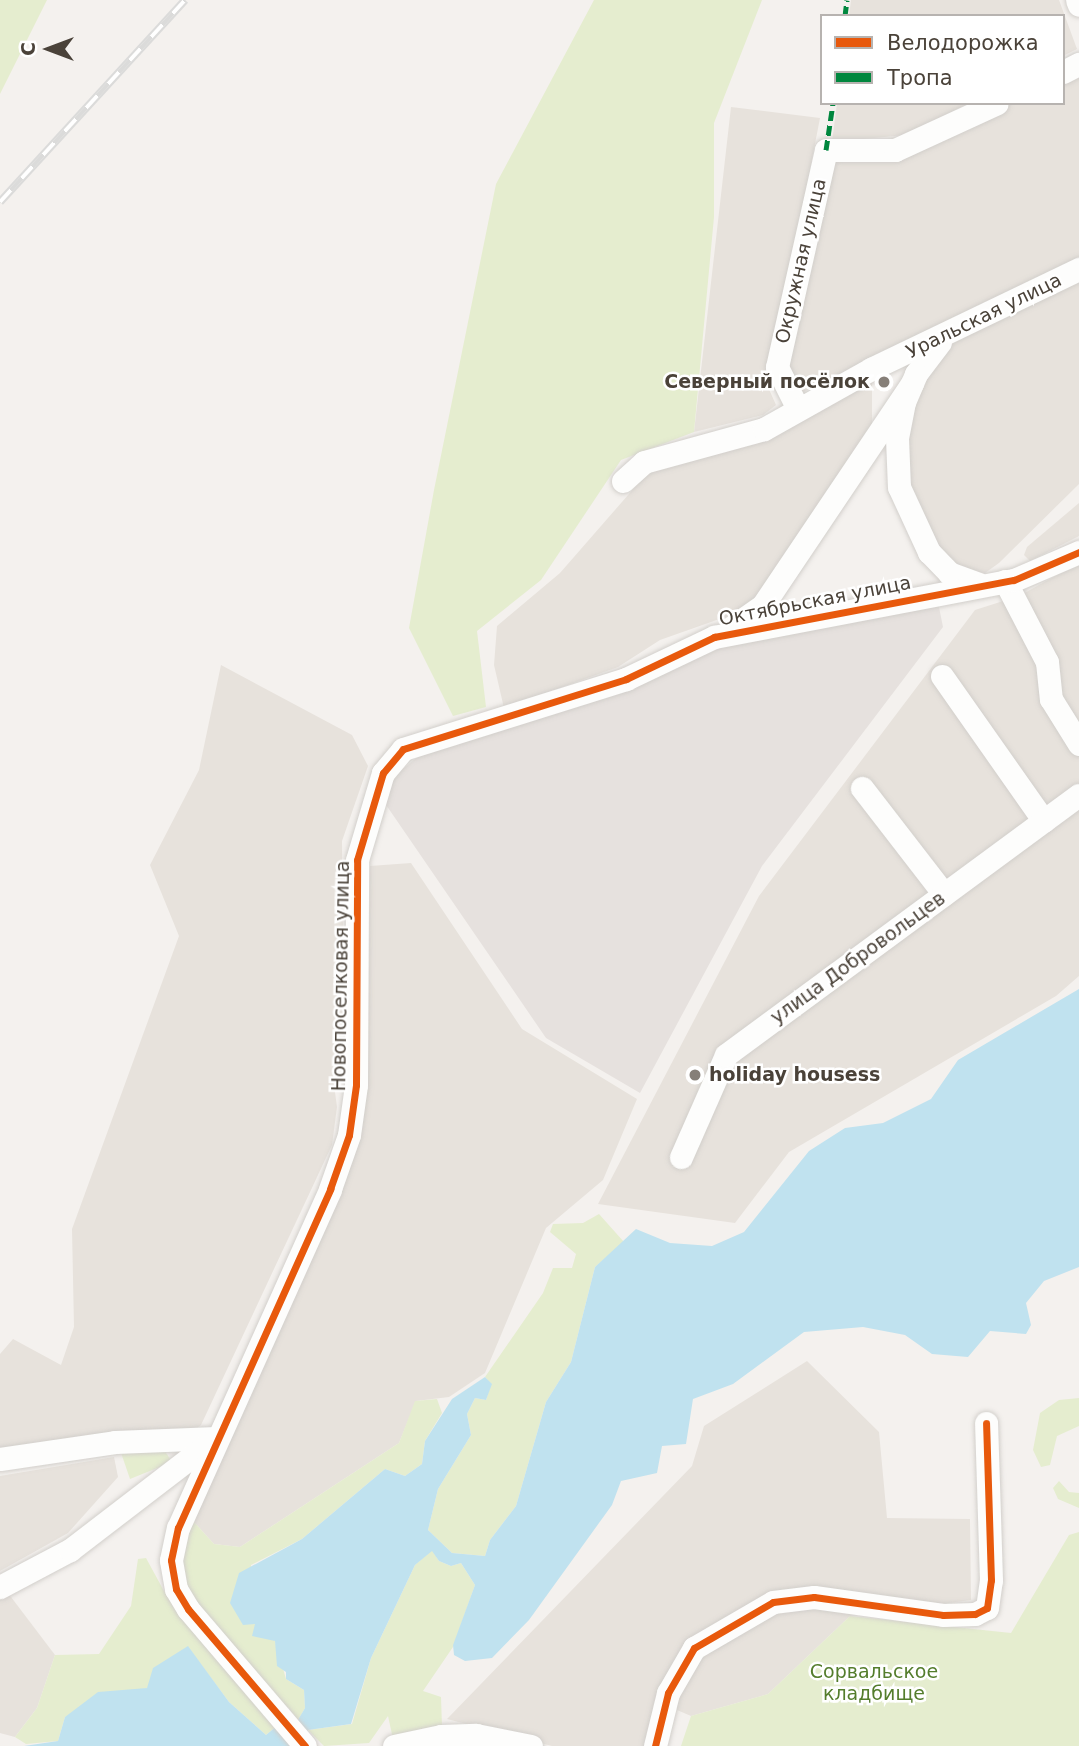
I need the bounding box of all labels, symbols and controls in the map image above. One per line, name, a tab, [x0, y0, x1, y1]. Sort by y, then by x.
north arrow	[14, 14, 84, 84]
legend	[820, 14, 1065, 105]
text: Велодорожка	[887, 31, 1039, 55]
text: С	[17, 42, 39, 56]
text: Тропа	[887, 66, 953, 90]
street label: Окружная улица	[771, 176, 831, 346]
street label: Уральская улица	[903, 268, 1065, 364]
place label: Северный посёлок	[664, 371, 870, 393]
marker: Северный посёлок	[876, 374, 892, 390]
street label: Октябрьская улица	[717, 571, 913, 631]
street label: Новопоселковая улица	[328, 860, 354, 1092]
street label: улица Добровольцев	[766, 887, 950, 1029]
place label: holiday housess	[709, 1064, 880, 1086]
marker: holiday housess	[687, 1067, 703, 1083]
park label: Сорвальское кладбище	[810, 1661, 938, 1705]

